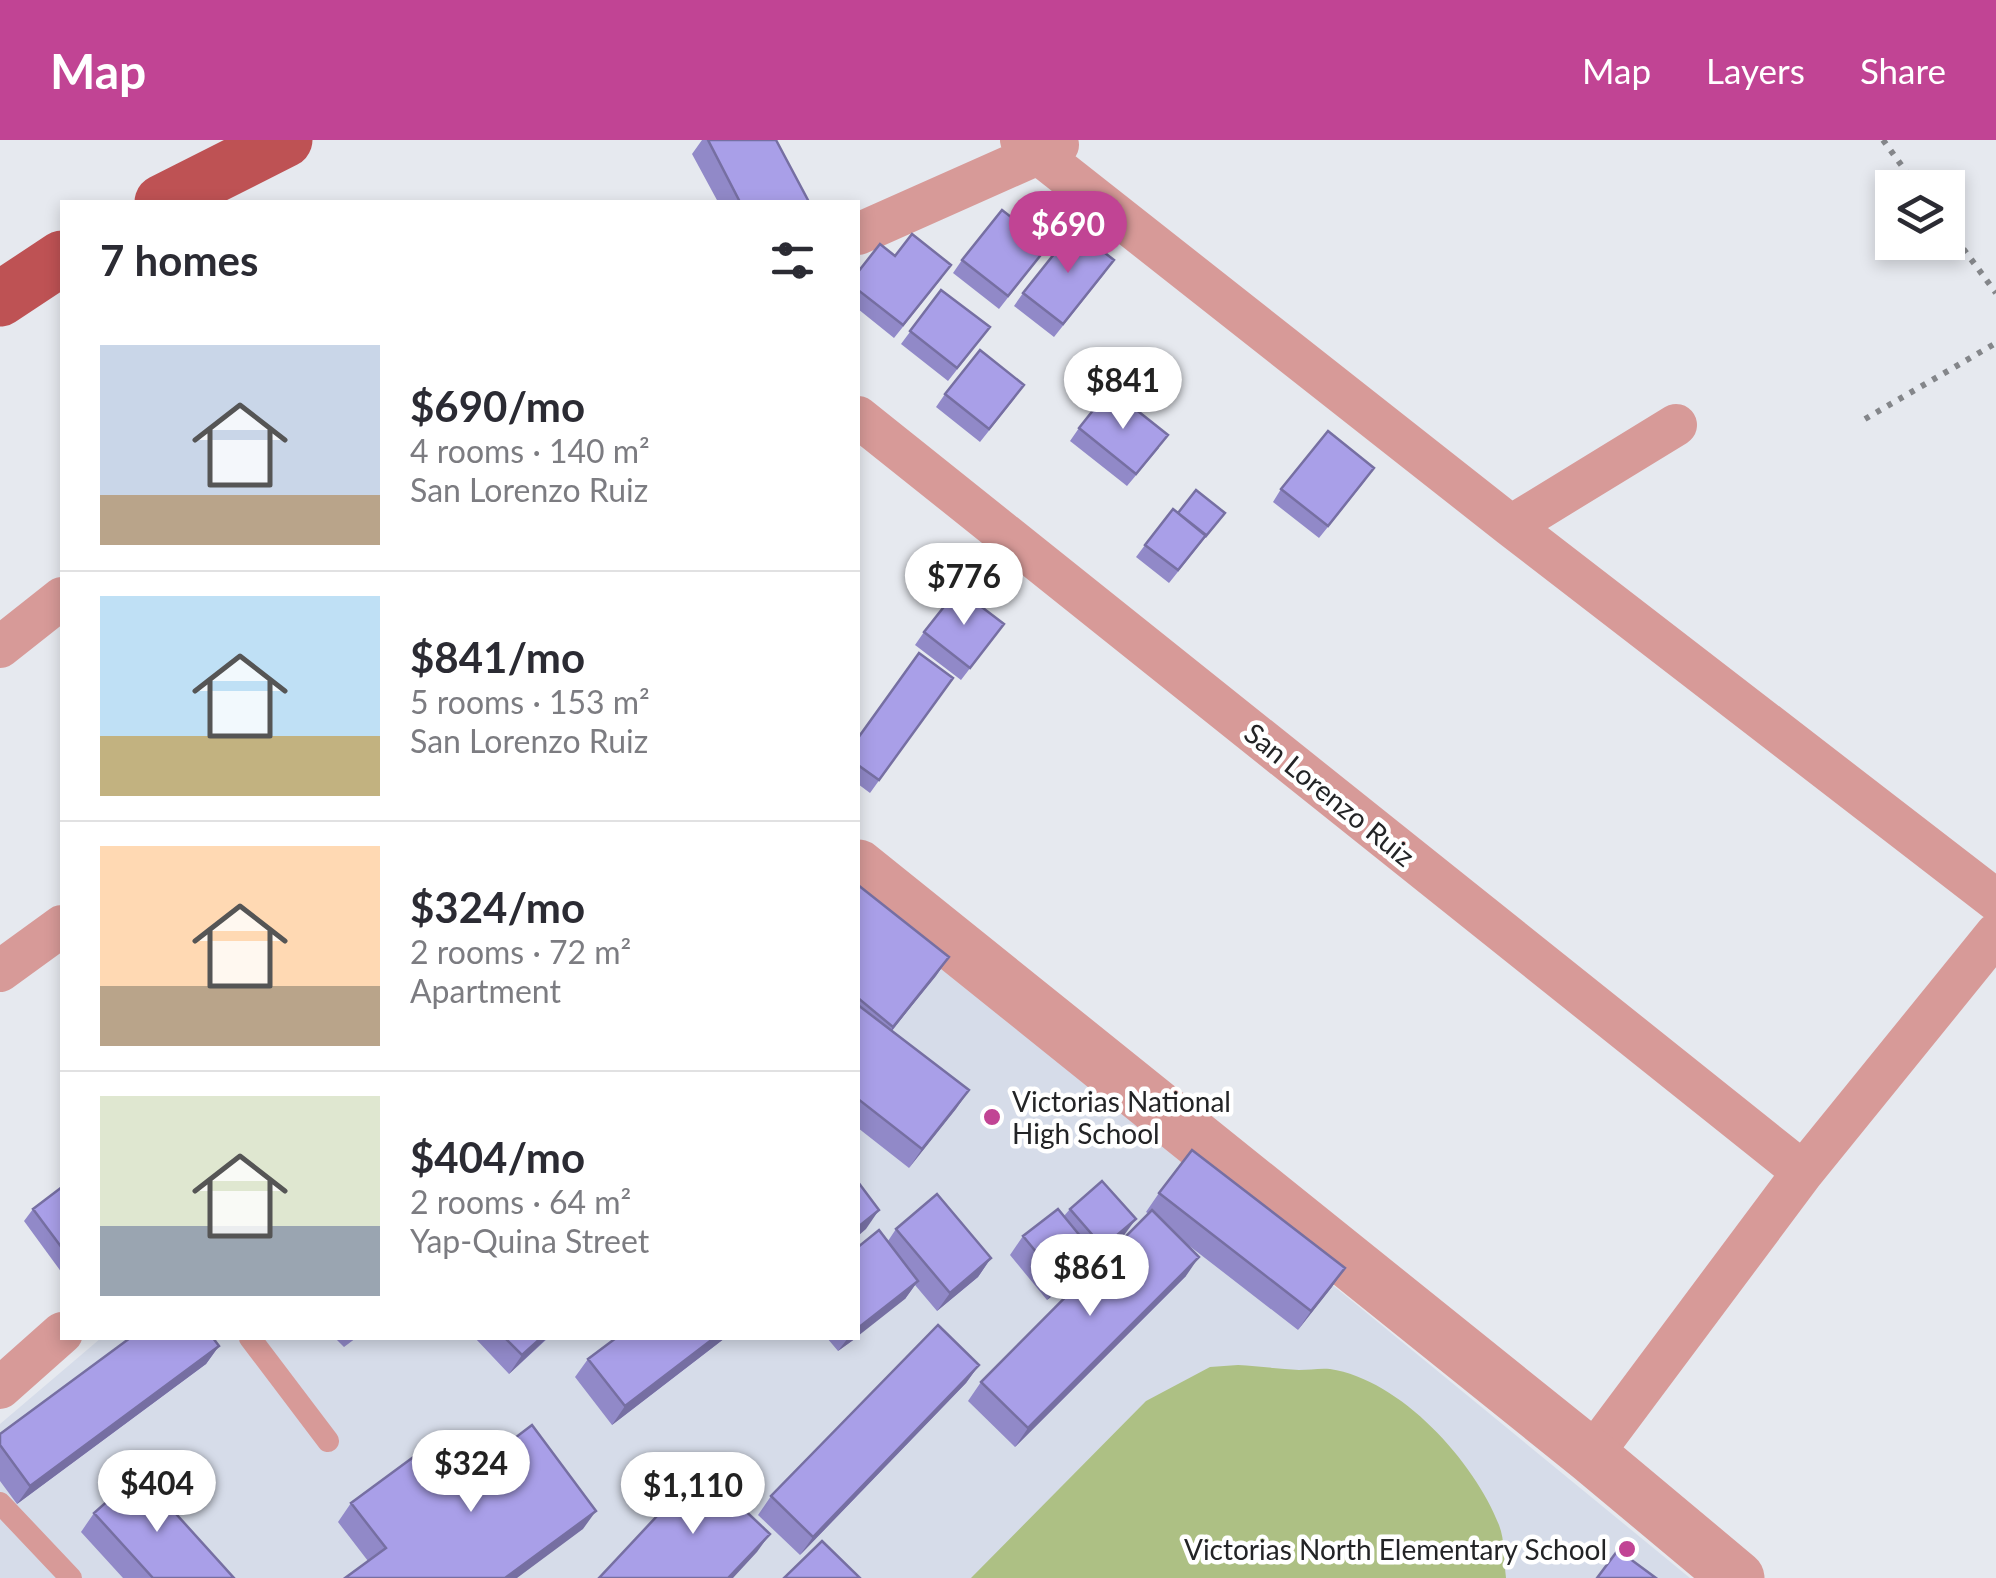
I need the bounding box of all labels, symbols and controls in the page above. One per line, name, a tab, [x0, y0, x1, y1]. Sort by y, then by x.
text: Map	[50, 42, 146, 99]
text: Map	[1582, 49, 1651, 91]
text: Layers	[1706, 49, 1805, 91]
text: Share	[1860, 49, 1946, 91]
map controls	[1875, 170, 1965, 260]
button: layers	[1875, 170, 1965, 260]
pin: $690	[1009, 191, 1127, 276]
text: $690	[1031, 204, 1105, 243]
icon: filters	[765, 233, 820, 288]
text: 7 homes	[100, 235, 258, 285]
pin: $841	[1064, 347, 1182, 432]
text: $841	[1086, 360, 1160, 399]
text: $690/mo	[410, 381, 585, 431]
icon: home	[180, 385, 300, 505]
text: 4 rooms · 140 m²	[410, 431, 650, 470]
text: San Lorenzo Ruiz	[410, 470, 648, 509]
pin: $776	[905, 543, 1023, 628]
text: $776	[927, 556, 1001, 595]
text: $841/mo	[410, 632, 585, 682]
icon: home	[180, 636, 300, 756]
text: 5 rooms · 153 m²	[410, 682, 650, 721]
street label: San Lorenzo Ruiz	[1238, 715, 1422, 873]
text: San Lorenzo Ruiz	[410, 721, 648, 760]
text: $324/mo	[410, 882, 585, 932]
icon: home	[180, 886, 300, 1006]
text: 2 rooms · 72 m²	[410, 932, 631, 971]
text: Apartment	[410, 971, 561, 1010]
place label: Victorias National High School	[1012, 1084, 1231, 1150]
marker: Victorias National High School	[981, 1106, 1003, 1128]
text: $404/mo	[410, 1132, 585, 1182]
icon: home	[180, 1136, 300, 1256]
text: 2 rooms · 64 m²	[410, 1182, 631, 1221]
text: Yap-Quina Street	[410, 1221, 649, 1260]
pin: $861	[1031, 1234, 1149, 1319]
text: $861	[1053, 1247, 1127, 1286]
pin: $324	[412, 1430, 530, 1515]
text: $324	[434, 1443, 508, 1482]
pin: $404	[98, 1450, 216, 1535]
pin: $1,110	[612, 1452, 774, 1537]
text: $404	[120, 1463, 194, 1502]
text: $1,110	[643, 1465, 743, 1504]
place label: Victorias North Elementary School	[1184, 1532, 1607, 1566]
marker: Victorias North Elementary School	[1616, 1538, 1638, 1560]

